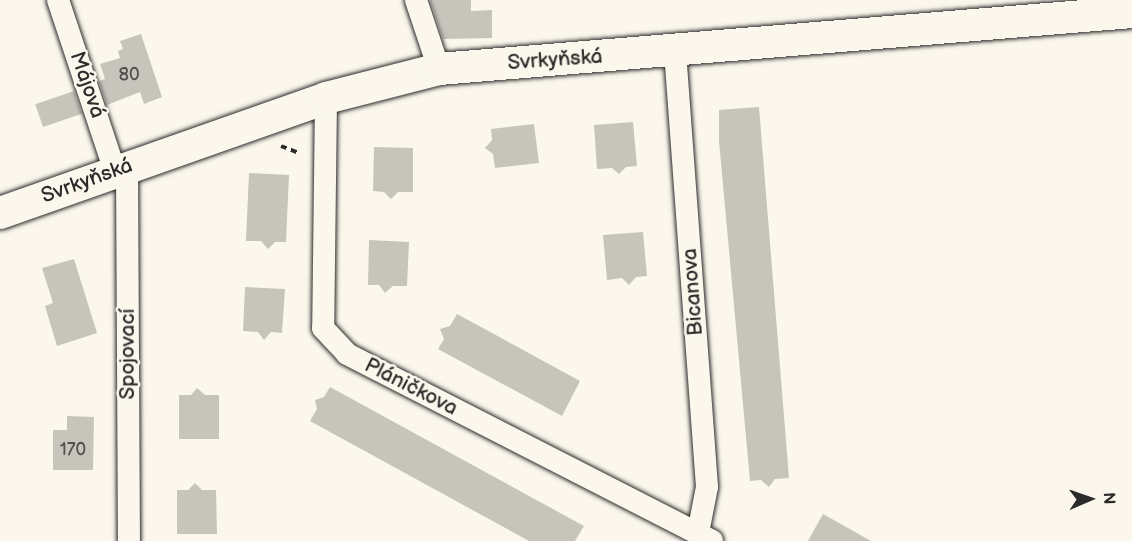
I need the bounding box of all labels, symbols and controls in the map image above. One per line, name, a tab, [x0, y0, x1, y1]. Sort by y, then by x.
street label: Svrkyňská	[507, 44, 603, 76]
street label: Májová	[64, 48, 110, 122]
house number: 80	[118, 64, 140, 86]
street label: Svrkyňská	[38, 153, 136, 209]
street label: Bicanova	[677, 247, 709, 337]
street label: Spojovací	[115, 308, 141, 400]
street label: Pláničkova	[360, 353, 462, 421]
house number: 170	[60, 439, 86, 461]
north arrow	[1060, 469, 1120, 529]
text: N	[1099, 492, 1118, 505]

